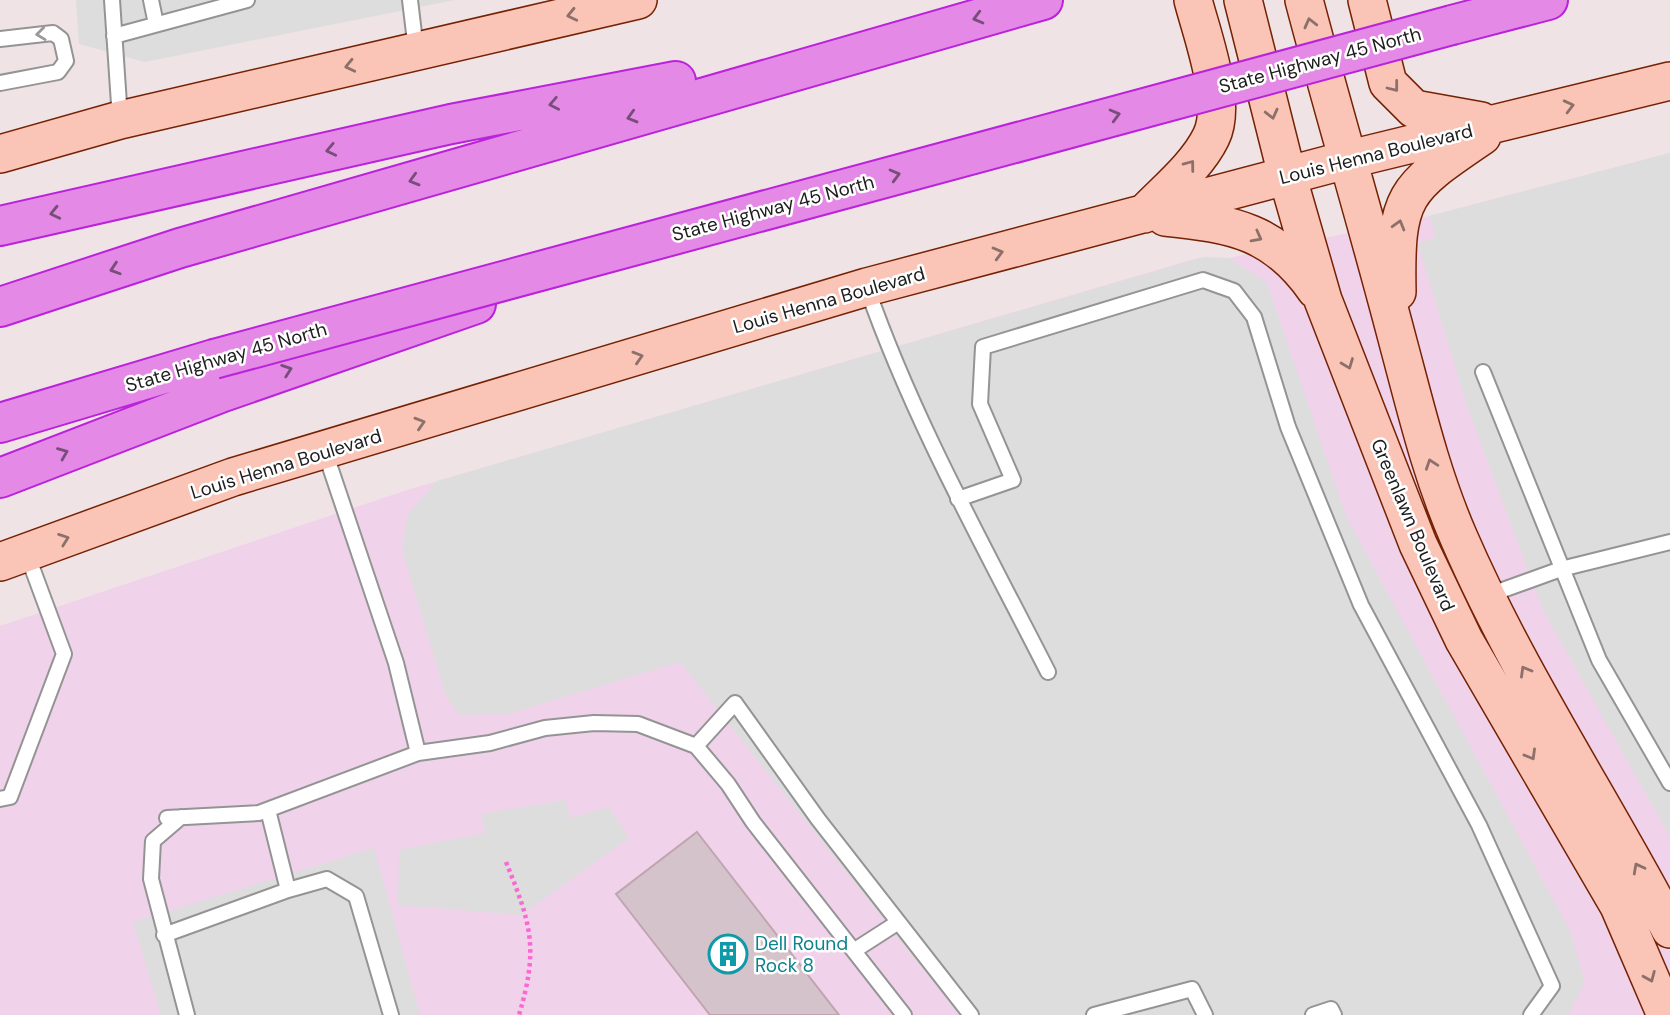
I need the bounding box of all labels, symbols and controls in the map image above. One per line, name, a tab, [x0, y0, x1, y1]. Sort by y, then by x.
one-way arrow	[566, 7, 578, 21]
one-way arrow	[972, 10, 984, 24]
one-way arrow	[1304, 17, 1318, 29]
street label: State Highway 45 North	[1216, 21, 1424, 99]
one-way arrow	[35, 27, 47, 42]
one-way arrow	[344, 58, 356, 72]
one-way arrow	[1386, 80, 1399, 92]
one-way arrow	[548, 96, 560, 111]
one-way arrow	[1563, 100, 1575, 114]
one-way arrow	[626, 108, 638, 123]
one-way arrow	[1263, 108, 1278, 120]
one-way arrow	[1109, 109, 1121, 124]
street label: Louis Henna Boulevard	[1277, 118, 1475, 190]
one-way arrow	[325, 142, 337, 157]
one-way arrow	[1182, 160, 1194, 173]
one-way arrow	[889, 168, 901, 183]
street label: State Highway 45 North	[669, 169, 877, 247]
one-way arrow	[408, 172, 420, 186]
one-way arrow	[49, 204, 61, 219]
one-way arrow	[1391, 219, 1406, 231]
one-way arrow	[1249, 229, 1262, 242]
one-way arrow	[992, 247, 1004, 261]
one-way arrow	[109, 261, 122, 275]
street label: Louis Henna Boulevard	[730, 261, 928, 339]
street label: State Highway 45 North	[122, 316, 330, 398]
one-way arrow	[631, 350, 643, 365]
one-way arrow	[1339, 358, 1353, 370]
one-way arrow	[281, 364, 293, 378]
one-way arrow	[414, 416, 426, 431]
street label: Louis Henna Boulevard	[187, 423, 385, 505]
street label: Greenlawn Boulevard	[1365, 435, 1461, 615]
one-way arrow	[57, 447, 69, 461]
one-way arrow	[1425, 459, 1439, 471]
one-way arrow	[58, 533, 70, 547]
one-way arrow	[1520, 666, 1533, 678]
one-way arrow	[1523, 748, 1536, 761]
one-way arrow	[1633, 863, 1646, 876]
place label: Dell Round Rock 8	[755, 931, 848, 978]
building icon: Dell Round Rock 8	[707, 933, 749, 975]
one-way arrow	[1642, 970, 1656, 983]

